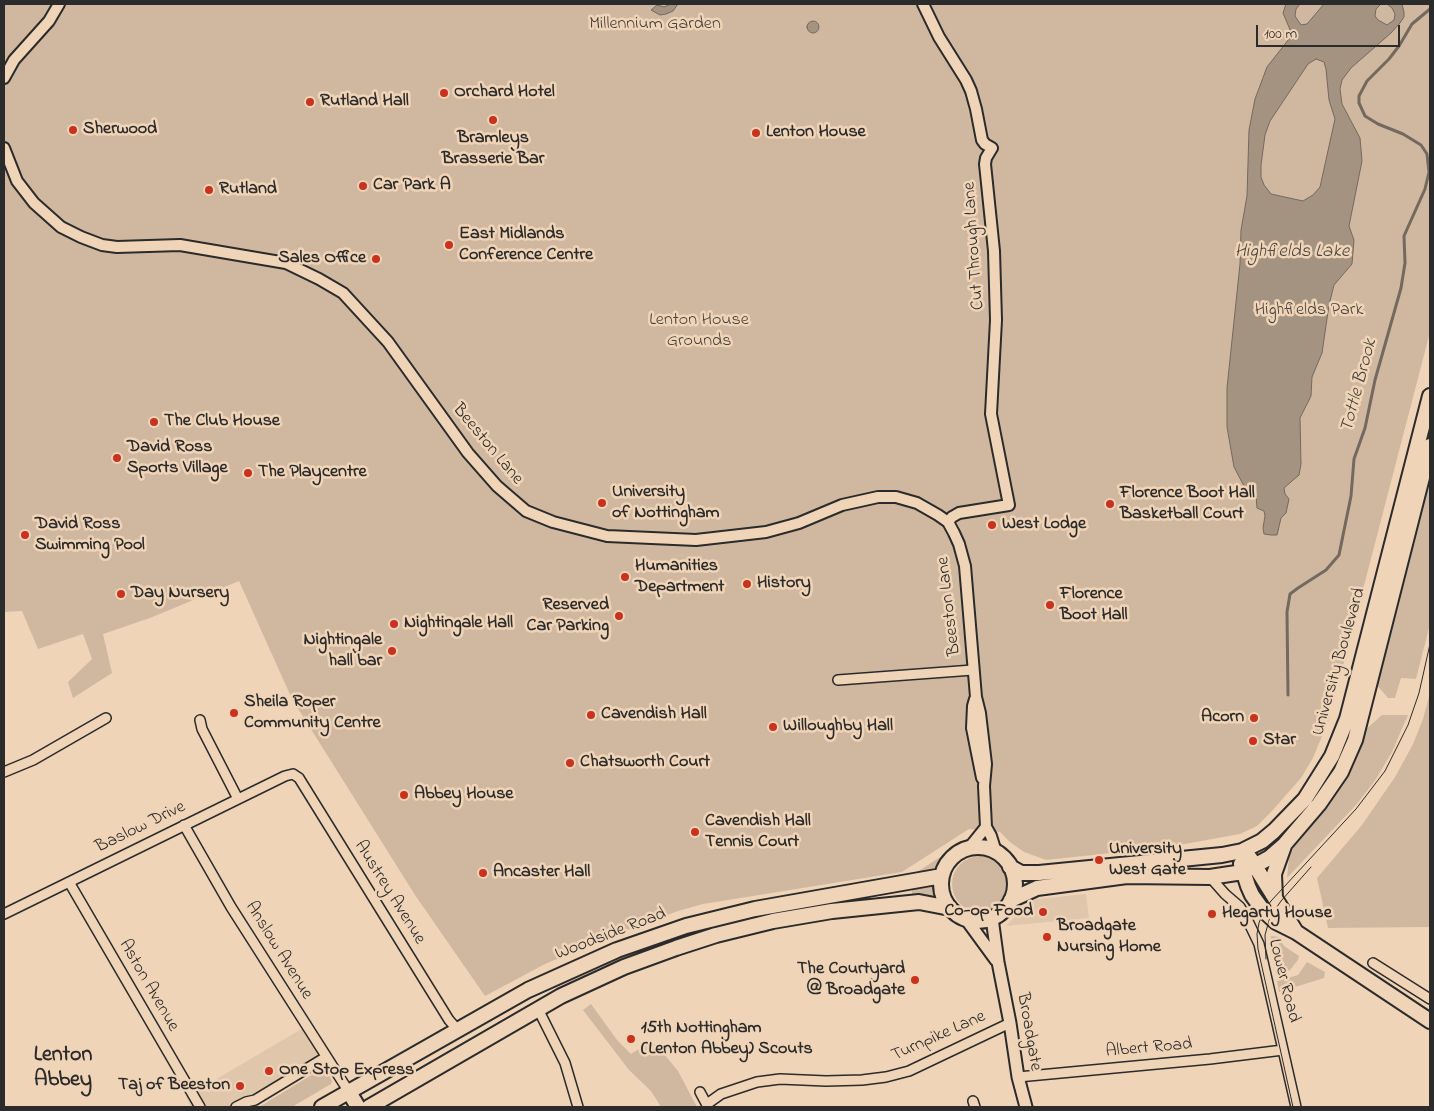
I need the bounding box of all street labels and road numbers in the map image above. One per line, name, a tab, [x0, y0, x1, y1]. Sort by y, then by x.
street label: Cut Through Lane	[960, 181, 990, 311]
street label: Beeston Lane	[447, 400, 527, 490]
street label: Beeston Lane	[933, 555, 967, 657]
street label: University Boulevard	[1309, 586, 1371, 738]
street label: Baslow Drive	[93, 797, 189, 859]
street label: Austrey Avenue	[348, 837, 430, 949]
street label: Anslow Avenue	[239, 898, 317, 1004]
street label: Woodside Road	[553, 904, 669, 966]
street label: Aston Avenue	[113, 936, 183, 1036]
street label: Lower Road	[1262, 937, 1304, 1025]
street label: Broadgate	[1011, 991, 1045, 1073]
street label: Turnpike Lane	[889, 1007, 989, 1067]
street label: Albert Road	[1105, 1034, 1193, 1064]

